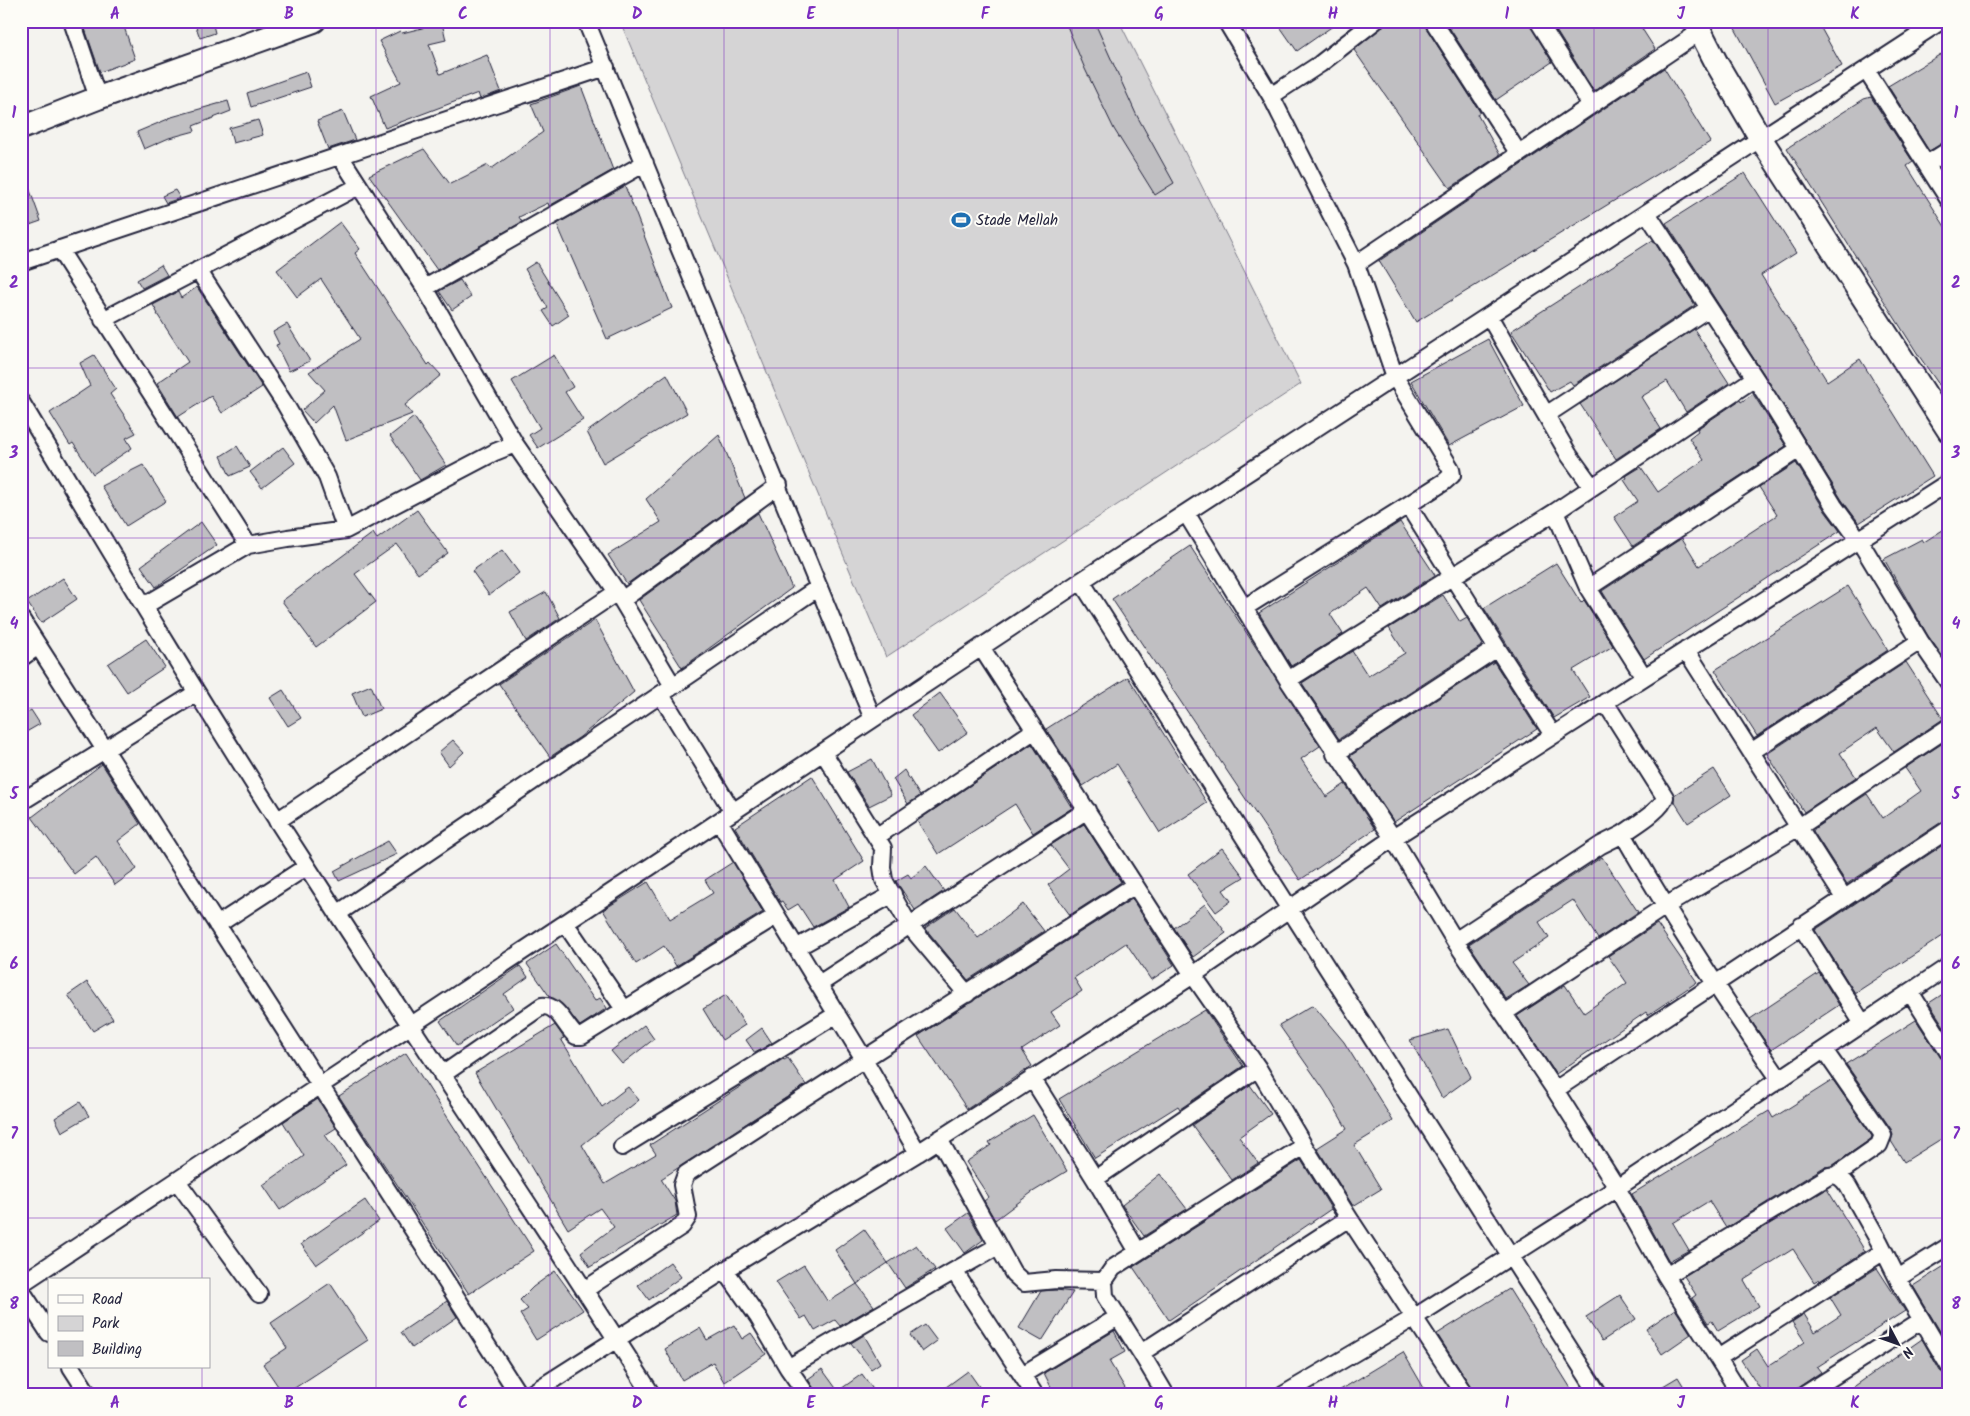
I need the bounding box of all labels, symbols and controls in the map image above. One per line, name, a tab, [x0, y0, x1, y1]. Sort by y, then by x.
text: A	[110, 2, 120, 27]
text: B	[284, 2, 294, 27]
text: C	[458, 2, 468, 27]
text: D	[632, 2, 643, 27]
text: E	[807, 2, 817, 27]
text: F	[981, 2, 991, 27]
text: G	[1154, 2, 1164, 27]
text: H	[1328, 2, 1338, 27]
text: I	[1505, 2, 1510, 27]
text: J	[1677, 2, 1686, 27]
text: K	[1850, 2, 1860, 27]
text: 1	[12, 101, 17, 126]
text: 1	[1954, 101, 1959, 126]
sports icon: Stade Mellah	[950, 209, 972, 231]
place label: Stade Mellah	[976, 209, 1058, 233]
text: 2	[9, 271, 19, 296]
text: 2	[1951, 271, 1961, 296]
text: 3	[9, 441, 19, 466]
text: 3	[1951, 441, 1961, 466]
text: 4	[10, 612, 19, 637]
text: 4	[1952, 612, 1961, 637]
text: 5	[9, 782, 20, 807]
text: 5	[1951, 782, 1962, 807]
text: 6	[10, 952, 19, 977]
text: 6	[1952, 952, 1961, 977]
text: 7	[10, 1122, 18, 1147]
text: 7	[1952, 1122, 1960, 1147]
legend	[48, 1278, 210, 1368]
text: Road	[92, 1288, 123, 1312]
text: 8	[9, 1292, 19, 1317]
text: 8	[1951, 1292, 1961, 1317]
text: Park	[92, 1312, 120, 1336]
north arrow	[1872, 1318, 1922, 1368]
text: Building	[92, 1338, 142, 1362]
text: N	[1896, 1341, 1918, 1363]
text: A	[110, 1391, 120, 1416]
text: B	[284, 1391, 294, 1416]
text: C	[458, 1391, 468, 1416]
text: D	[632, 1391, 643, 1416]
text: E	[807, 1391, 817, 1416]
text: F	[981, 1391, 991, 1416]
text: G	[1154, 1391, 1164, 1416]
text: H	[1328, 1391, 1338, 1416]
text: I	[1505, 1391, 1510, 1416]
text: J	[1677, 1391, 1686, 1416]
text: K	[1850, 1391, 1860, 1416]

